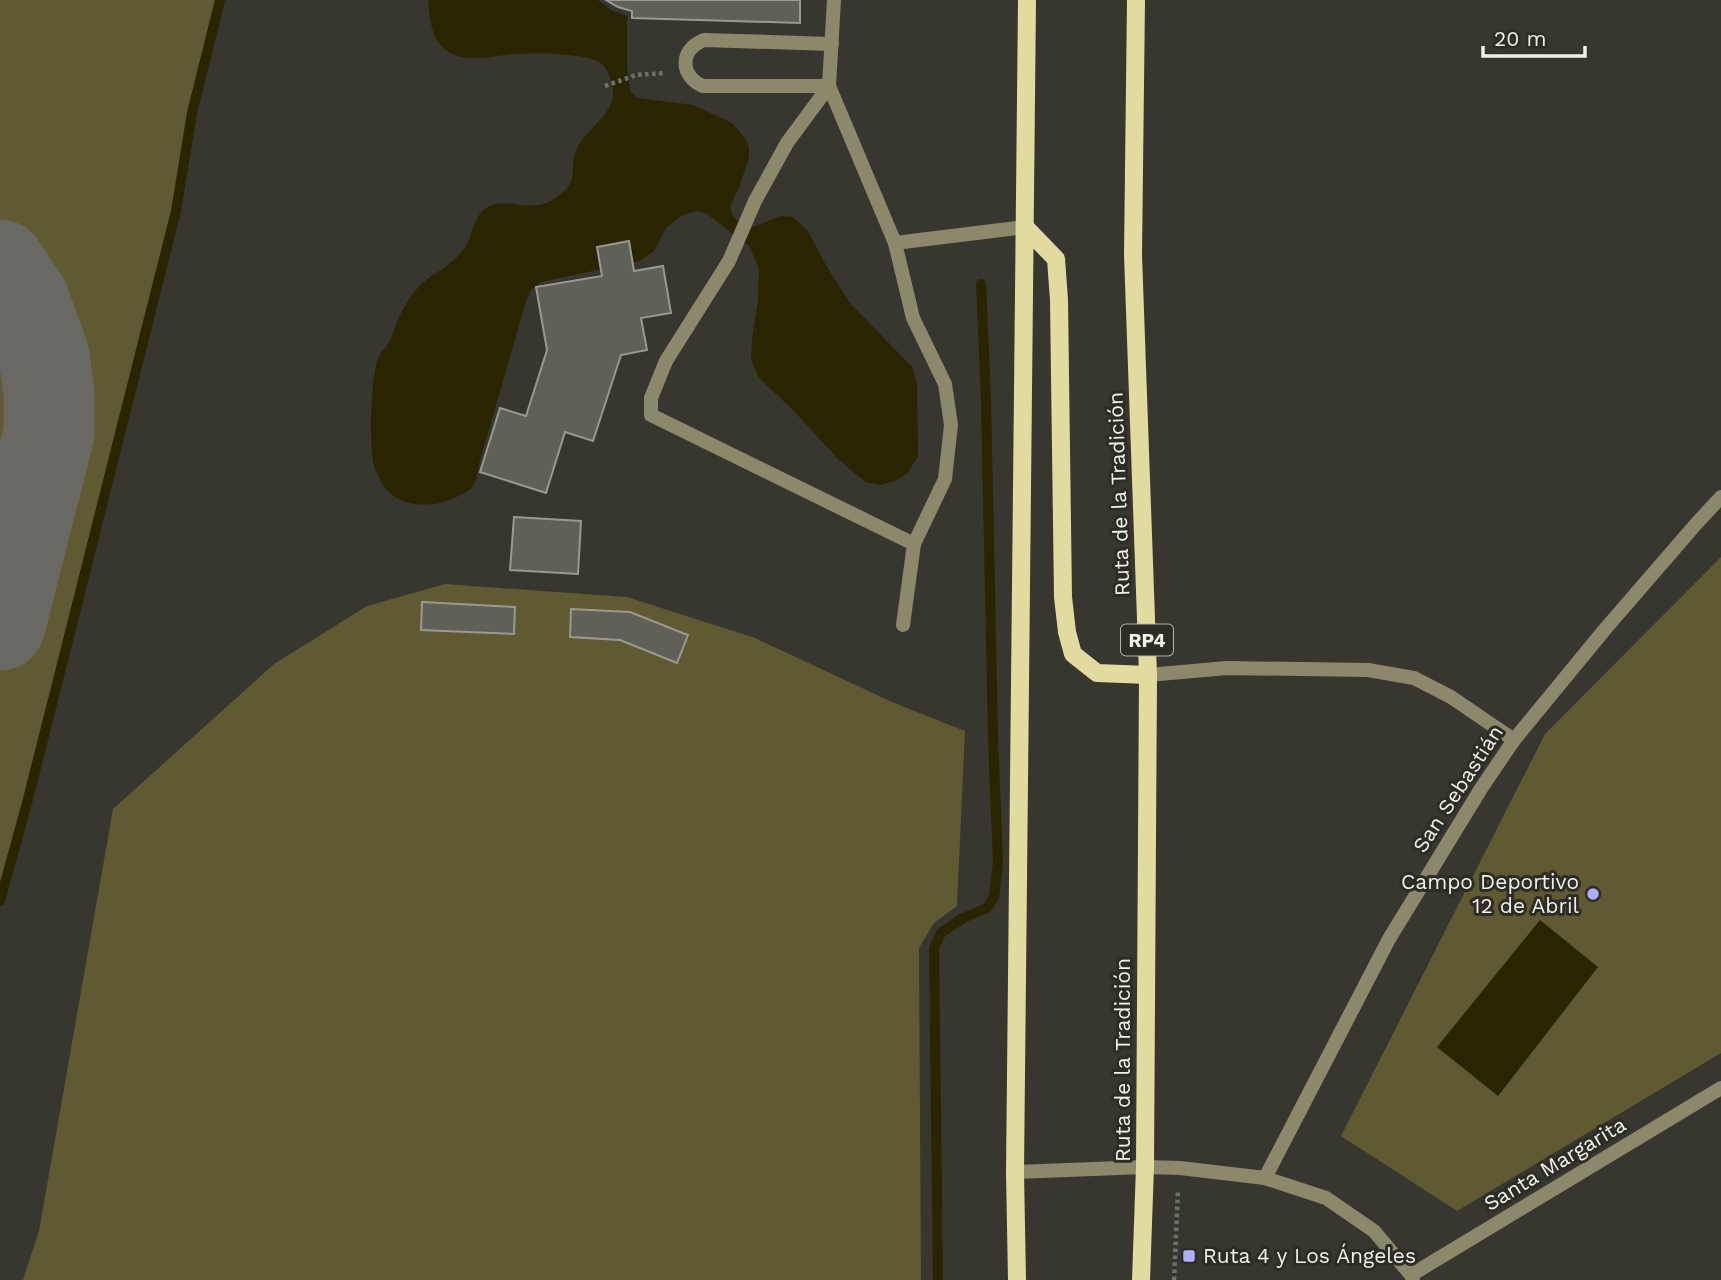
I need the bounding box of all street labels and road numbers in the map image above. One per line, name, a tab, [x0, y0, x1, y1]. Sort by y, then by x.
street label: Ruta de la Tradición	[1102, 392, 1135, 596]
road number: RP4	[1121, 624, 1173, 656]
street label: San Sebastián	[1407, 721, 1508, 857]
street label: Ruta de la Tradición	[1110, 958, 1135, 1162]
street label: Santa Margarita	[1479, 1111, 1630, 1216]

